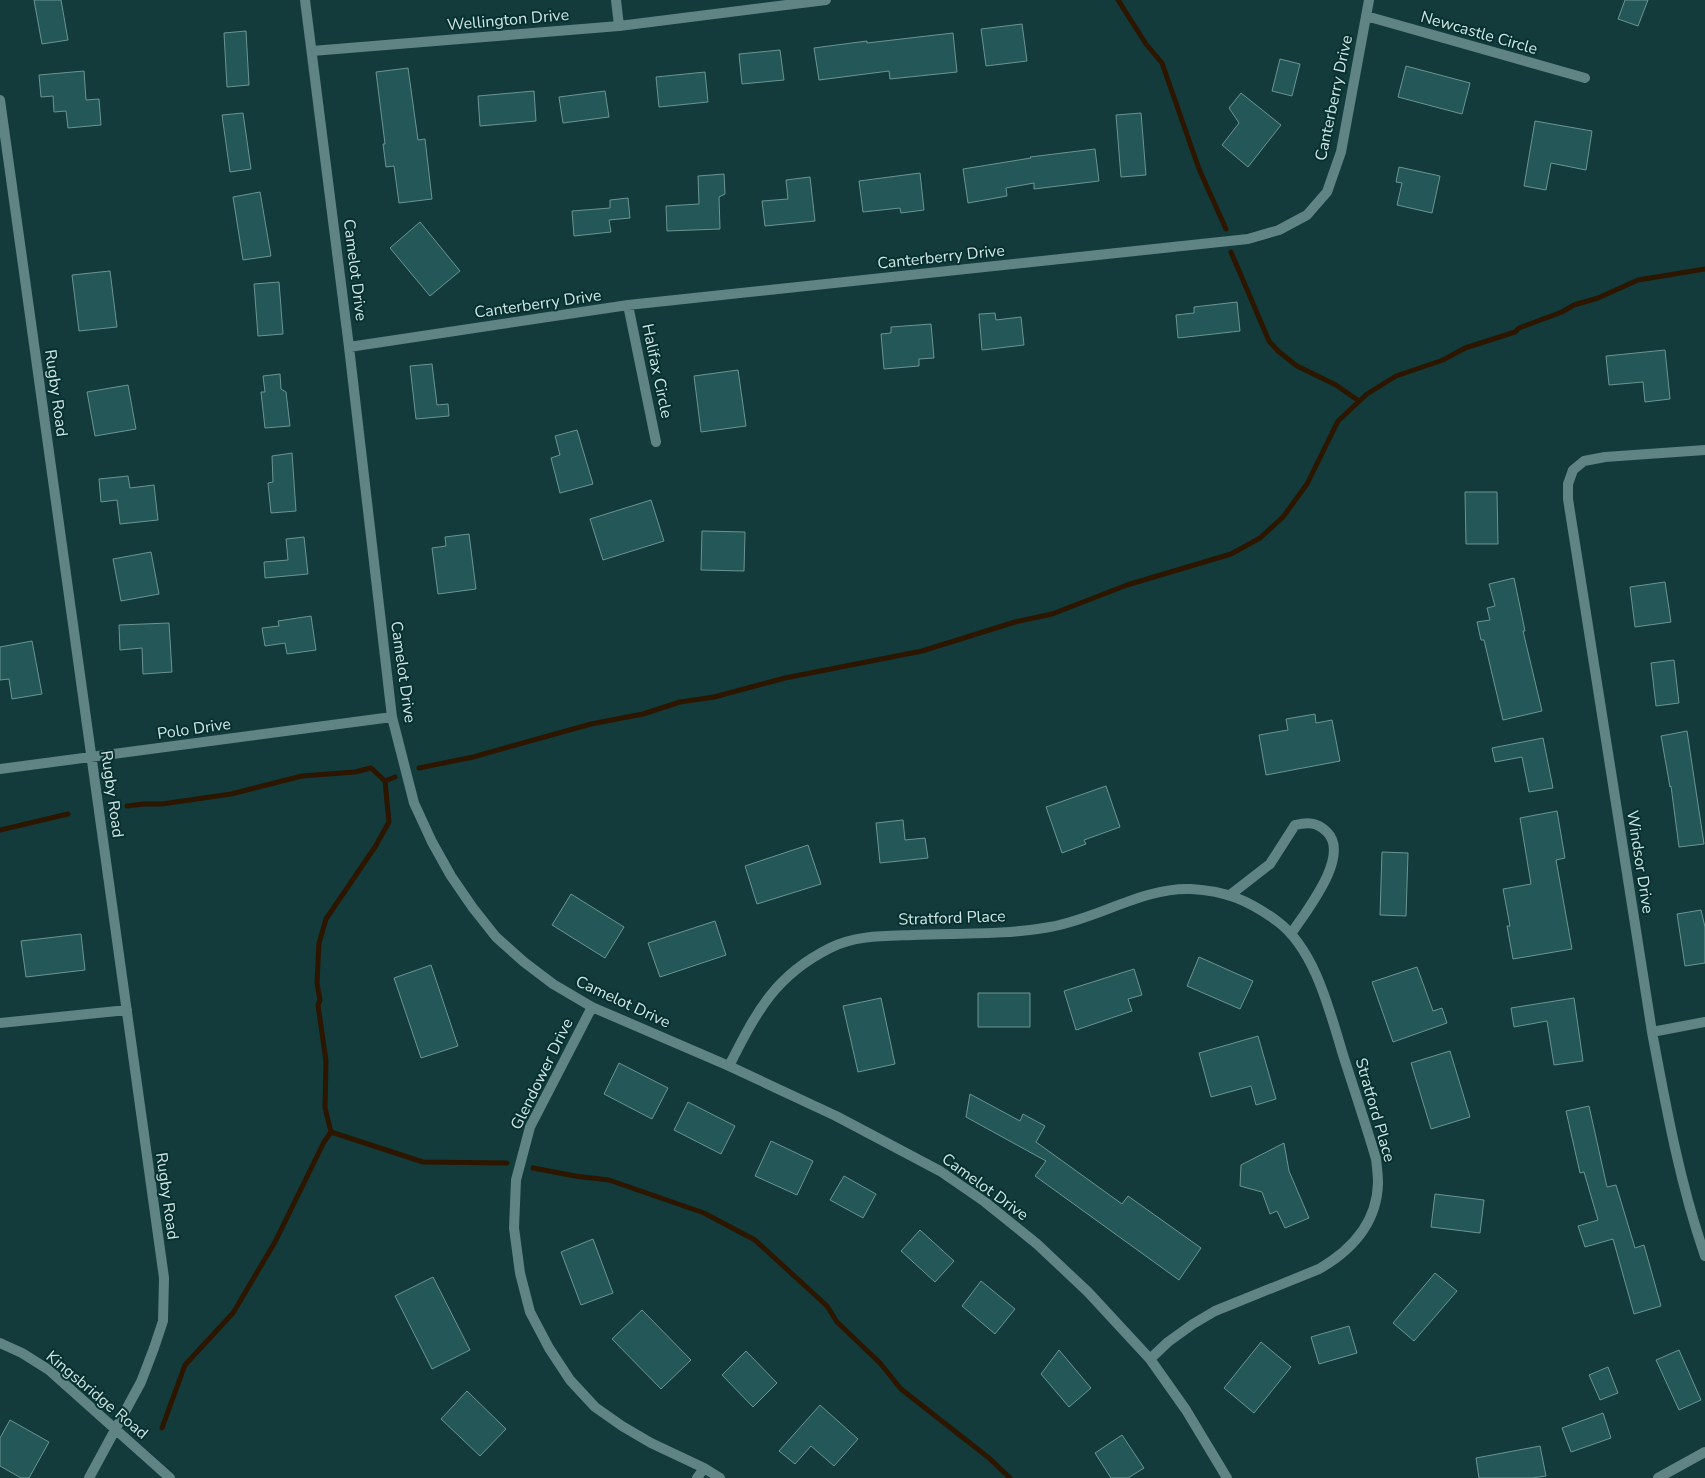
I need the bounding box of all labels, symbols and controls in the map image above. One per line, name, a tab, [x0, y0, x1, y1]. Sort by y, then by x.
street label: Wellington Drive	[446, 4, 570, 36]
street label: Newcastle Circle	[1418, 6, 1540, 60]
street label: Canterberry Drive	[1310, 33, 1358, 163]
street label: Camelot Drive	[338, 218, 372, 322]
street label: Canterberry Drive	[876, 239, 1006, 275]
street label: Canterberry Drive	[473, 284, 603, 324]
street label: Halifax Circle	[636, 322, 678, 420]
street label: Rugby Road	[39, 348, 73, 438]
street label: Camelot Drive	[385, 620, 421, 724]
street label: Polo Drive	[156, 713, 232, 745]
street label: Rugby Road	[95, 749, 129, 839]
street label: Windsor Drive	[1621, 809, 1659, 915]
street label: Stratford Place	[898, 905, 1006, 931]
street label: Camelot Drive	[572, 970, 674, 1034]
street label: Glendower Drive	[505, 1015, 579, 1133]
street label: Stratford Place	[1350, 1055, 1400, 1165]
street label: Camelot Drive	[937, 1148, 1033, 1226]
street label: Rugby Road	[150, 1151, 184, 1241]
street label: Kingsbridge Road	[41, 1346, 153, 1444]

